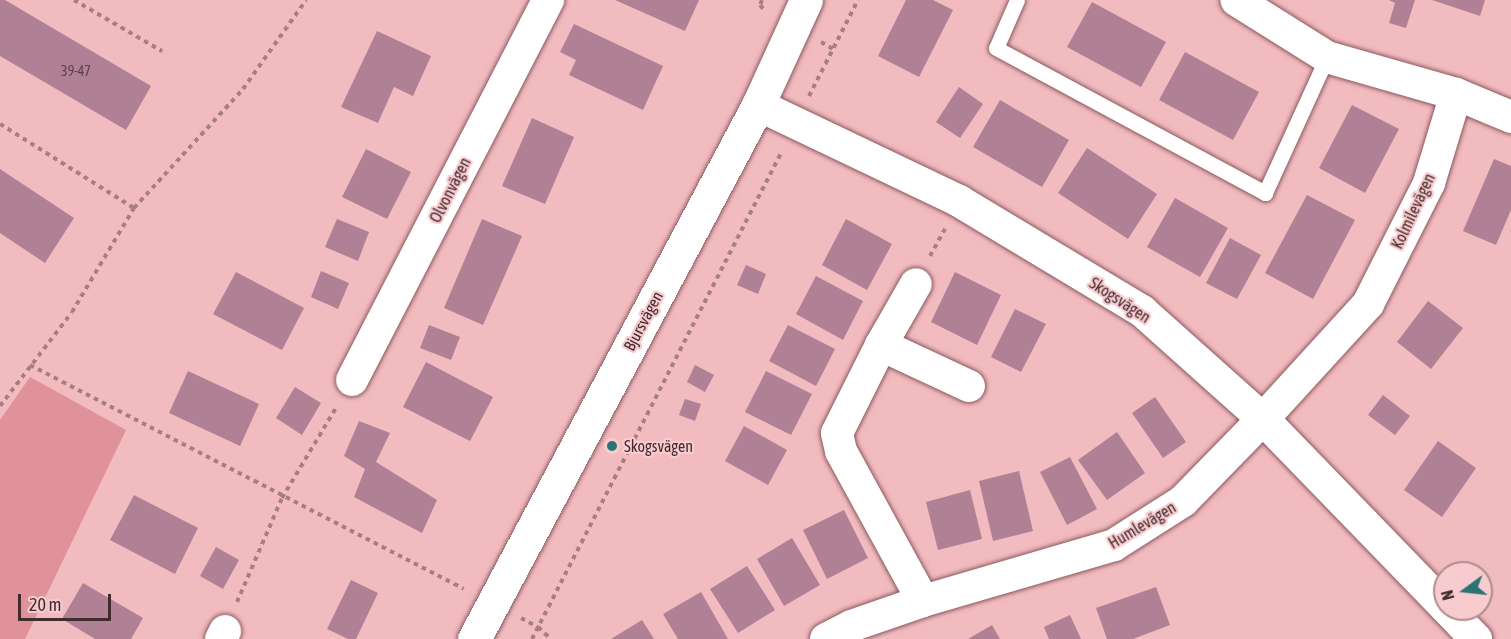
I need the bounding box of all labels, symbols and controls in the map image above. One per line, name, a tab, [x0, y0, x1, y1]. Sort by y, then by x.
house number: 39-47	[61, 63, 91, 79]
street label: Olvonvägen	[425, 154, 475, 226]
street label: Kolmilevägen	[1387, 170, 1439, 252]
street label: Skogsvägen	[1086, 273, 1154, 327]
street label: Bjursvägen	[619, 288, 667, 354]
place label: Skogsvägen	[624, 436, 693, 456]
marker: Skogsvägen	[605, 439, 619, 453]
street label: Humlevägen	[1105, 497, 1179, 553]
north arrow	[1433, 561, 1493, 621]
scale bar	[21, 582, 114, 620]
text: N	[1438, 588, 1457, 602]
text: 20 m	[29, 594, 61, 615]

